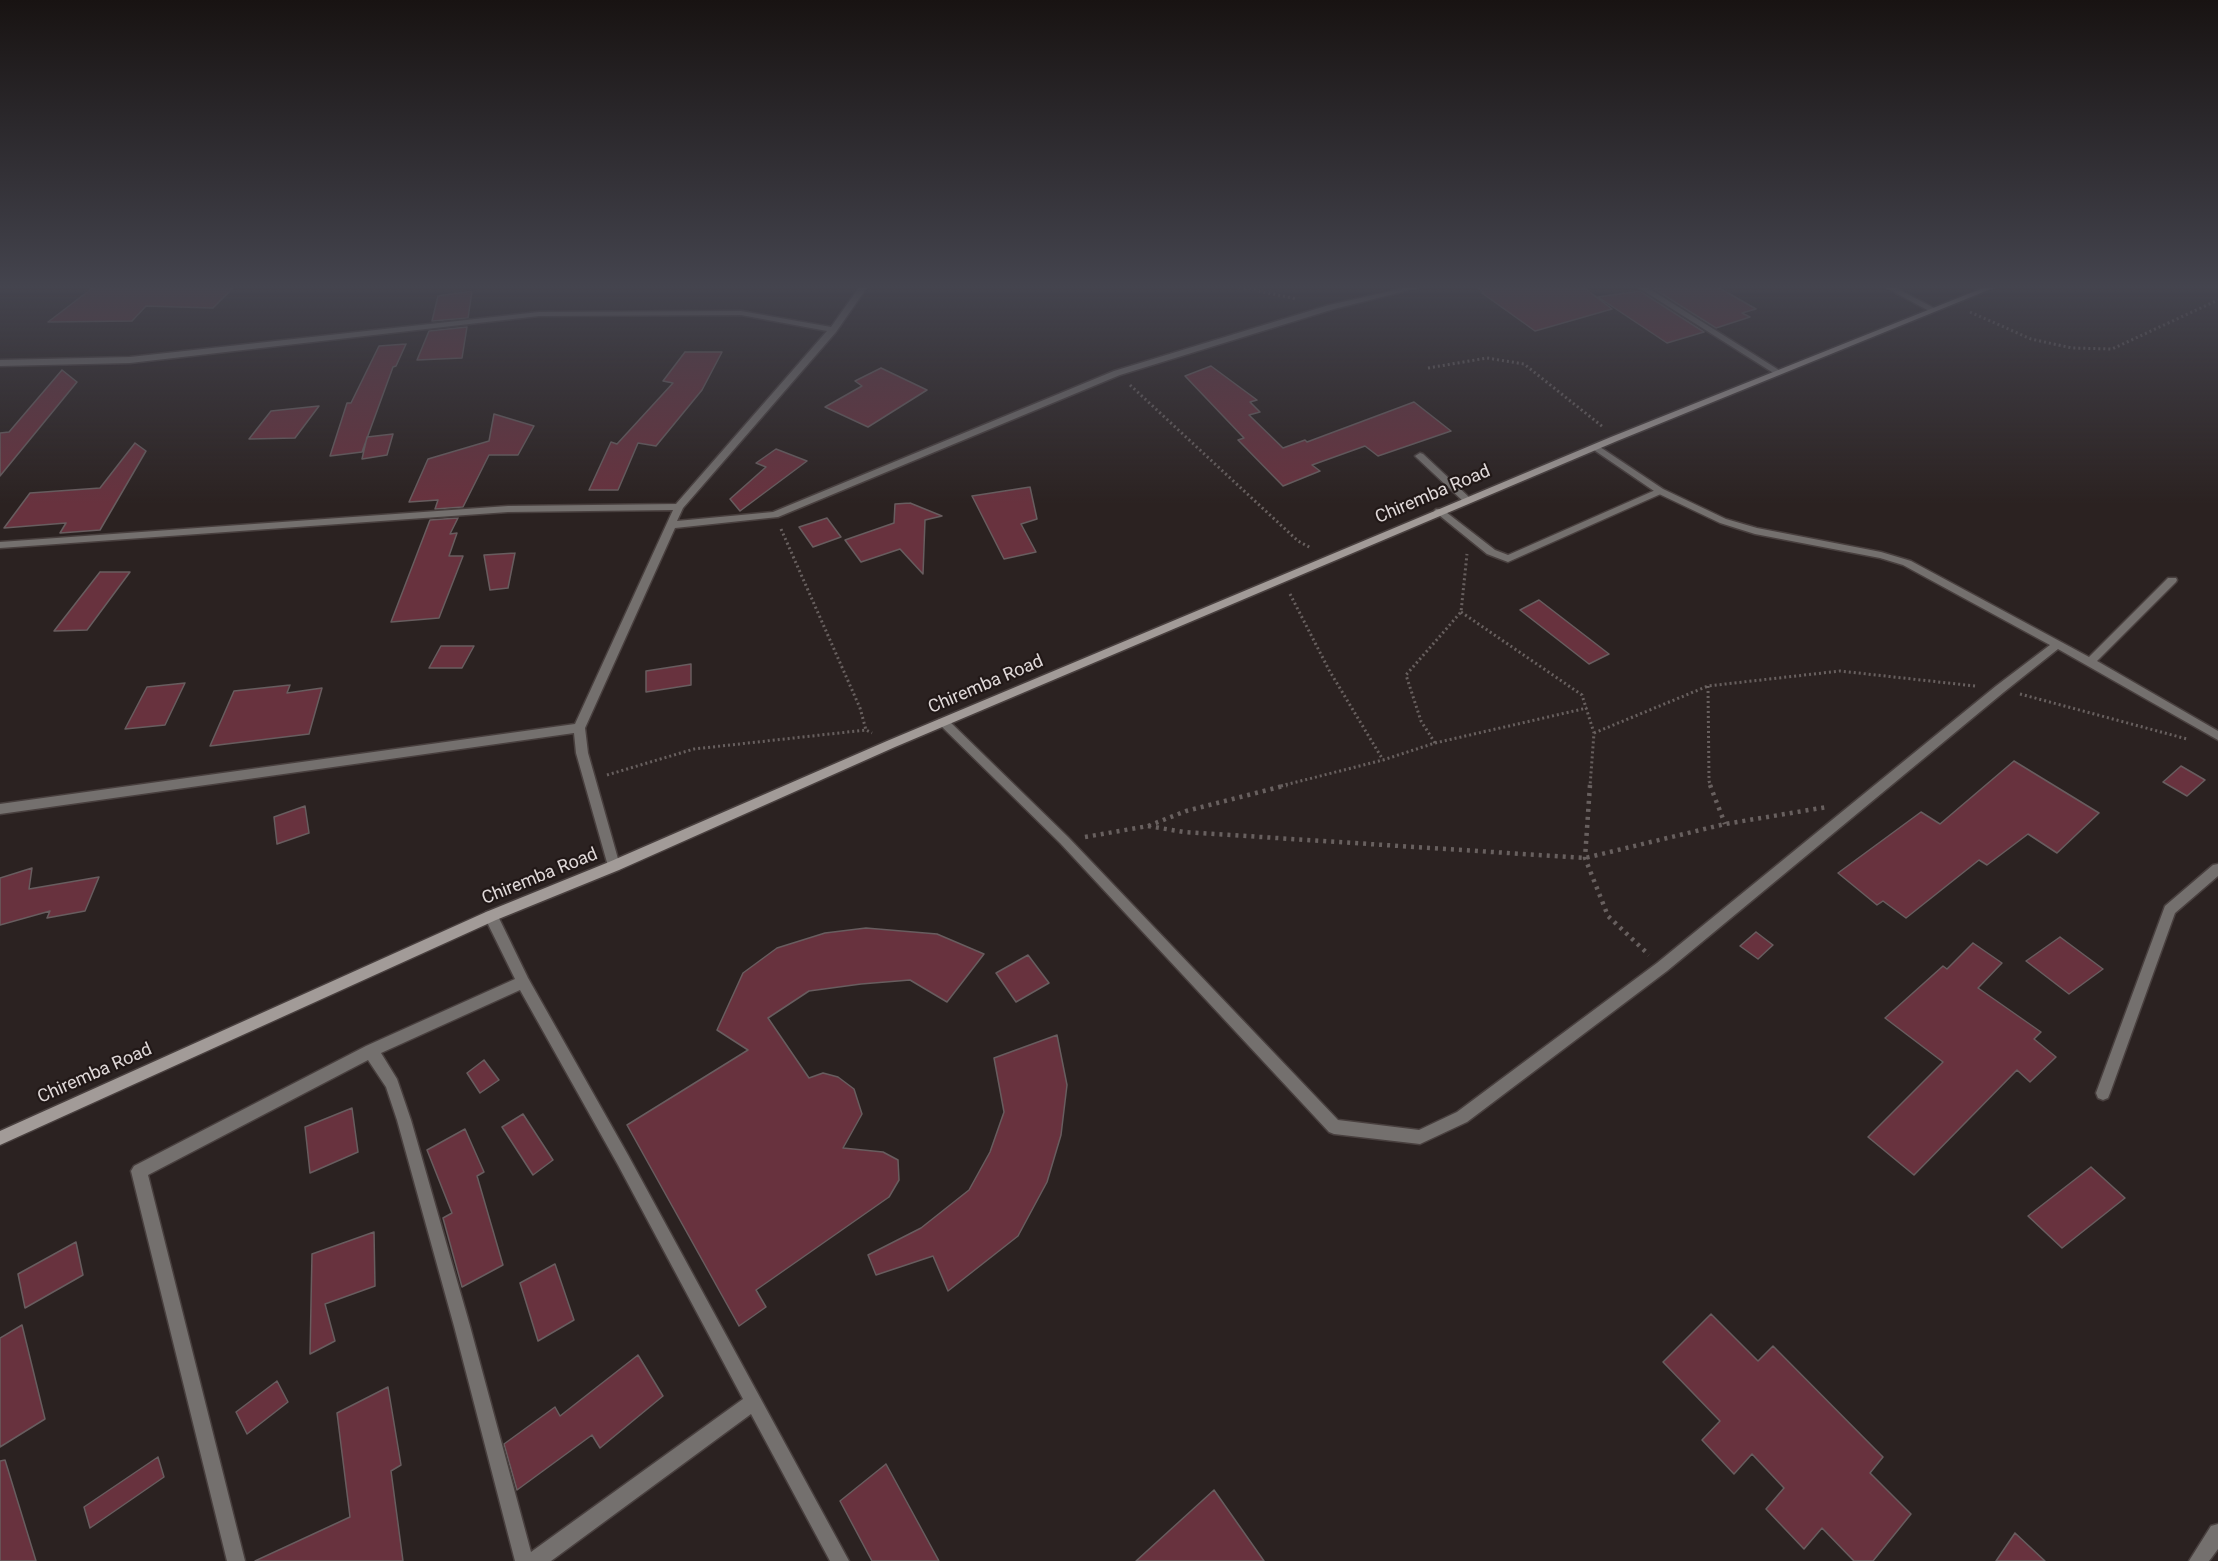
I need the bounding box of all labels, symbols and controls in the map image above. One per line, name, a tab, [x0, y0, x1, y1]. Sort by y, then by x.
street label: Chiremba Road	[1372, 461, 1494, 529]
street label: Chiremba Road	[925, 651, 1047, 719]
street label: Chiremba Road	[479, 844, 601, 910]
street label: Chiremba Road	[34, 1039, 156, 1109]

